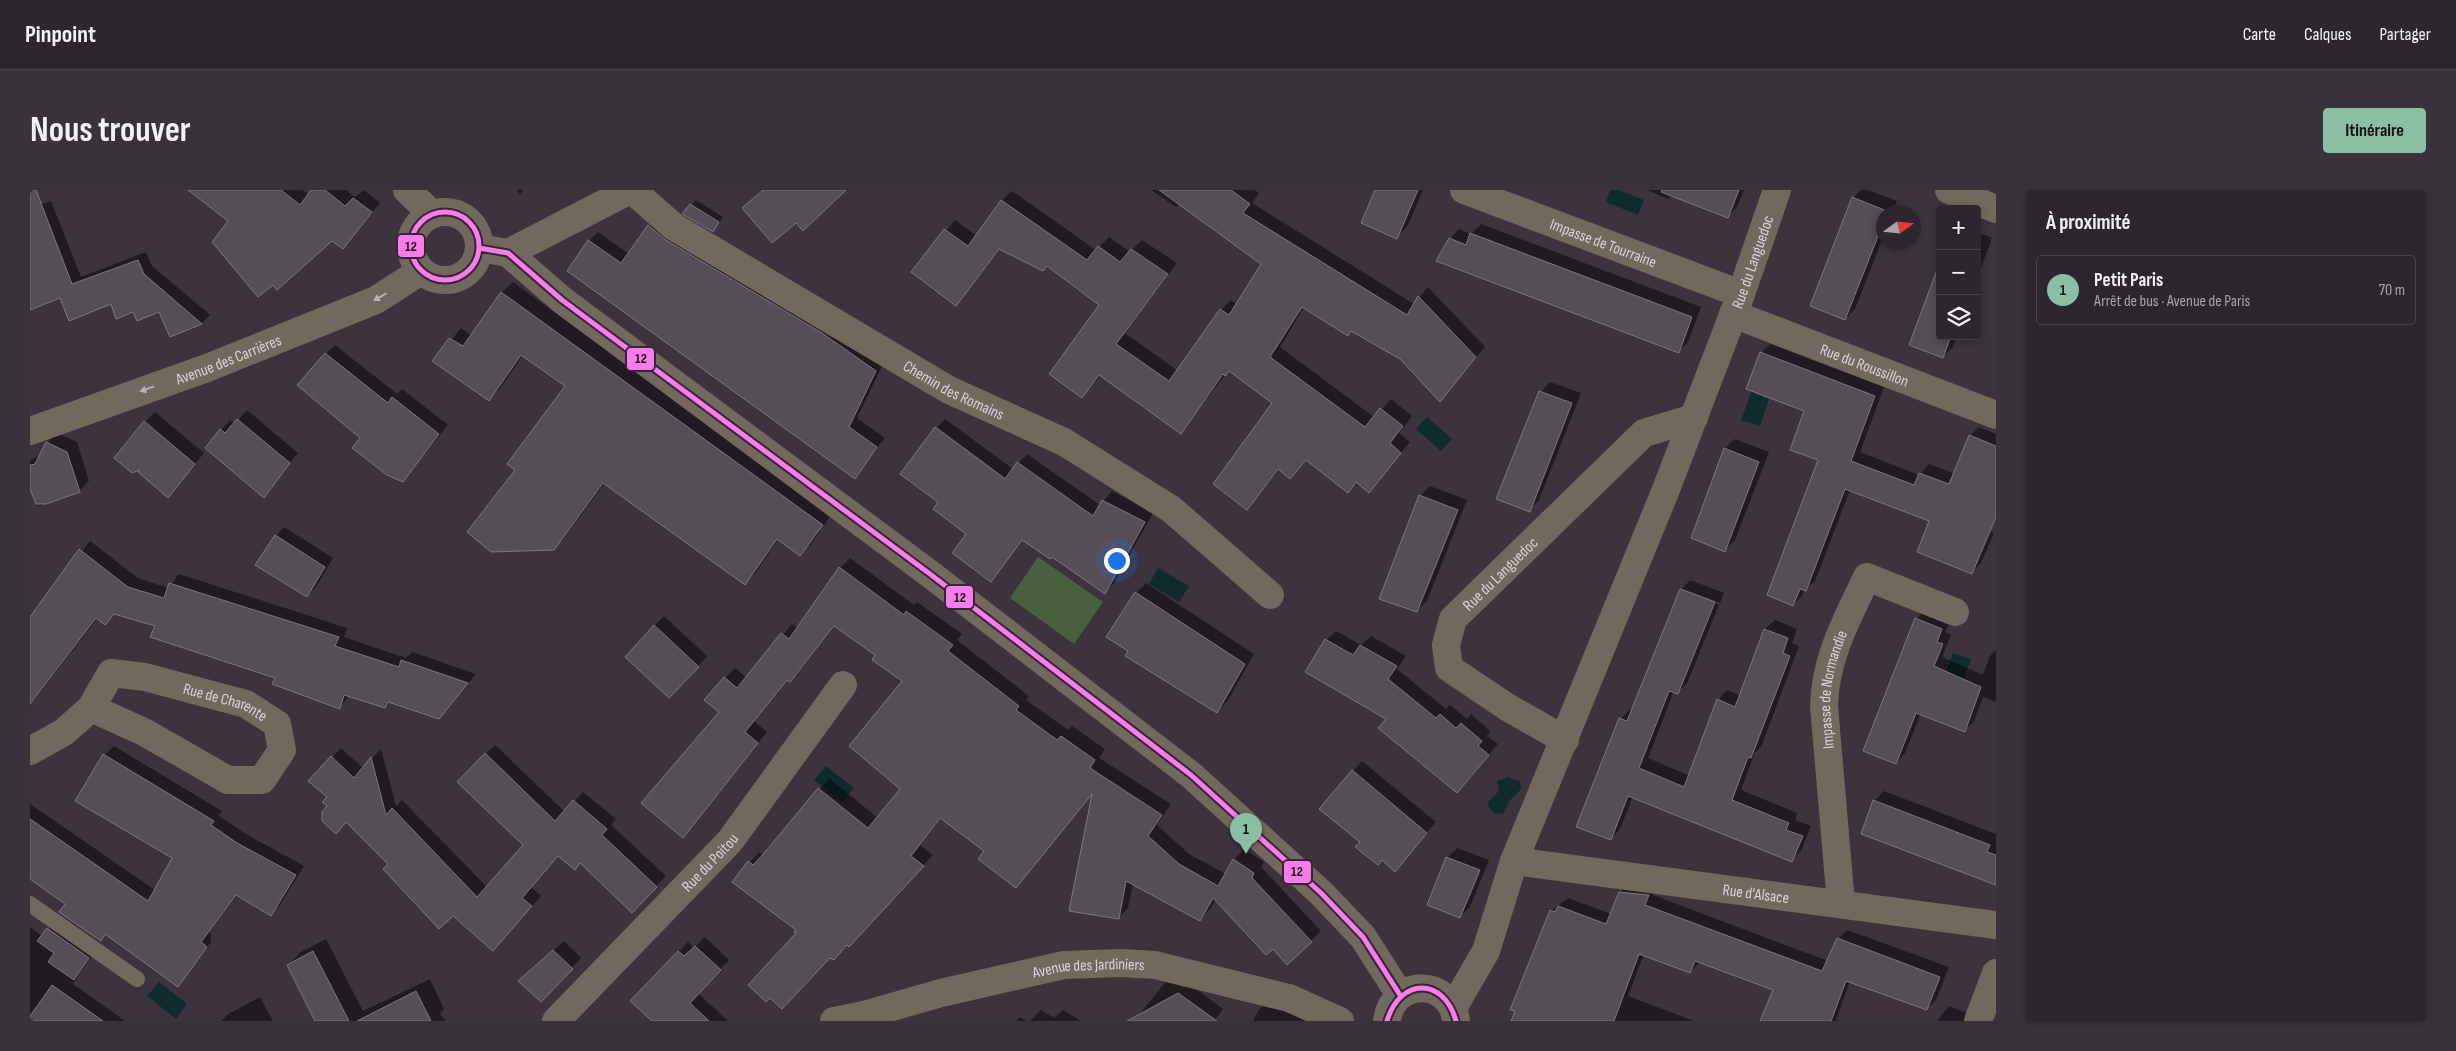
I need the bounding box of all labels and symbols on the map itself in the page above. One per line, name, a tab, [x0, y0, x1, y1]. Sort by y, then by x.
north arrow	[1876, 205, 1921, 250]
street label: Rue du Languedoc	[1728, 213, 1778, 312]
street label: Impasse de Tourraine	[1547, 215, 1659, 272]
line badge: 12	[397, 234, 425, 258]
text: 12	[405, 238, 417, 255]
one-way arrow	[372, 293, 387, 301]
street label: Avenue des Carrières	[172, 331, 285, 390]
street label: Rue du Roussillon	[1817, 340, 1911, 392]
line badge: 12	[626, 347, 655, 371]
text: 12	[635, 350, 647, 367]
street label: Chemin des Romains	[899, 357, 1007, 425]
one-way arrow	[140, 386, 155, 393]
street label: Rue du Languedoc	[1459, 534, 1542, 615]
your location	[1104, 548, 1130, 574]
line badge: 12	[945, 585, 974, 609]
text: 12	[954, 589, 966, 606]
street label: Impasse de Normandie	[1816, 628, 1852, 750]
street label: Rue de Charente	[181, 680, 271, 726]
pin: 1	[1230, 813, 1262, 854]
street label: Rue du Poitou	[678, 830, 743, 896]
line badge: 12	[1283, 860, 1312, 884]
text: 12	[1291, 863, 1303, 880]
street label: Rue d'Alsace	[1721, 881, 1790, 908]
street label: Avenue des Jardiniers	[1030, 955, 1145, 983]

